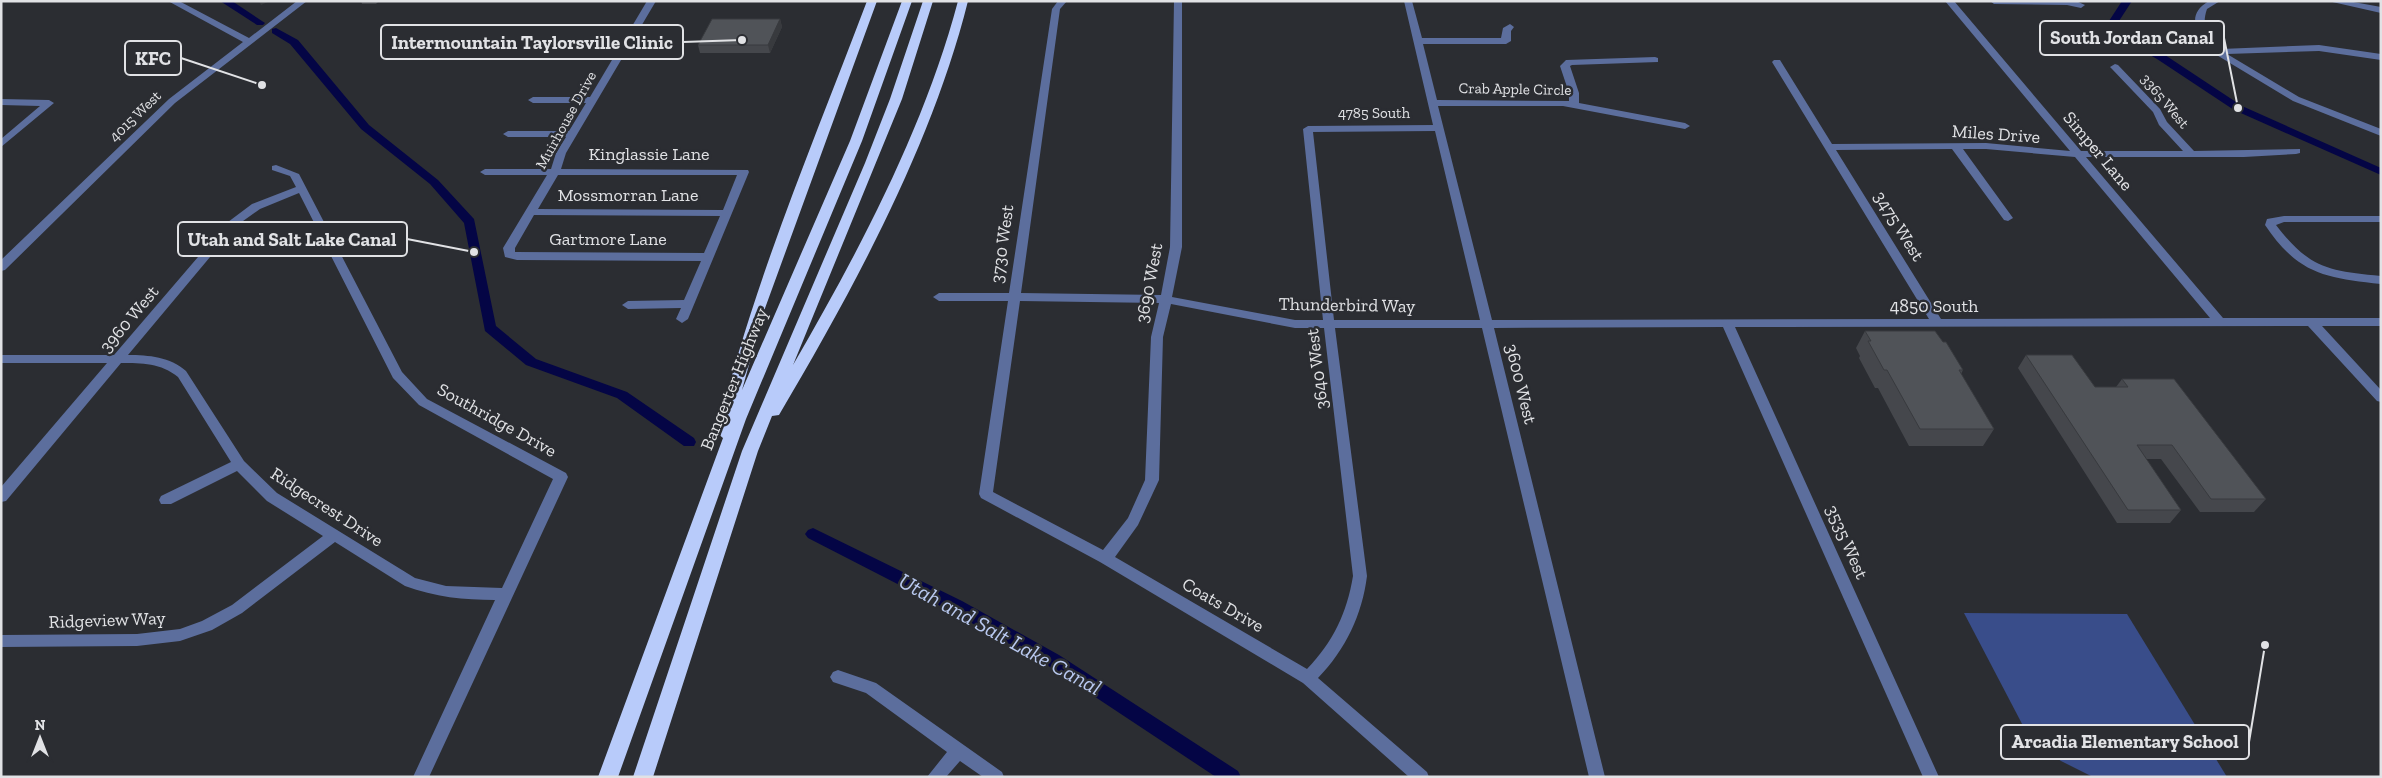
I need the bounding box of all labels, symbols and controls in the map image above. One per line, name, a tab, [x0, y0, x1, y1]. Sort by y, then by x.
callout: South Jordan Canal	[2040, 21, 2224, 55]
callout: Intermountain Taylorsville Clinic	[381, 25, 683, 59]
text: South Jordan Canal	[2050, 26, 2215, 49]
text: Intermountain Taylorsville Clinic	[391, 31, 673, 54]
callout: KFC	[125, 41, 181, 75]
text: KFC	[135, 47, 171, 70]
street label: Muirhouse Drive	[532, 68, 600, 172]
street label: 3365 West	[2137, 70, 2193, 132]
street label: Crab Apple Circle	[1458, 79, 1572, 99]
street label: 4015 West	[105, 86, 165, 145]
street label: 4785 South	[1338, 104, 1411, 122]
street label: Simper Lane	[2058, 107, 2138, 195]
street label: Miles Drive	[1951, 120, 2041, 148]
street label: Kinglassie Lane	[589, 143, 709, 165]
street label: Mossmorran Lane	[558, 184, 698, 206]
street label: 3475 West	[1869, 187, 1929, 265]
street label: 3730 West	[986, 203, 1018, 285]
callout: Utah and Salt Lake Canal	[178, 222, 407, 256]
text: Utah and Salt Lake Canal	[188, 228, 397, 251]
street label: Gartmore Lane	[549, 228, 667, 250]
street label: 3690 West	[1130, 241, 1168, 325]
street label: 3960 West	[95, 281, 164, 357]
street label: Thunderbird Way	[1278, 293, 1416, 317]
street label: 4850 South	[1890, 295, 1978, 317]
street label: Bangerter Highway	[695, 304, 773, 453]
street label: 3640 West	[1301, 327, 1333, 411]
street label: 3600 West	[1500, 342, 1542, 427]
street label: Southridge Drive	[434, 378, 560, 462]
street label: Ridgecrest Drive	[267, 462, 387, 552]
street label: 3535 West	[1821, 502, 1873, 583]
water label: Utah and Salt Lake Canal	[894, 567, 1106, 701]
street label: Coats Drive	[1178, 573, 1268, 637]
street label: Ridgeview Way	[48, 607, 167, 633]
north arrow	[15, 713, 65, 763]
text: N	[35, 717, 46, 734]
callout: Arcadia Elementary School	[2001, 725, 2249, 759]
text: Arcadia Elementary School	[2011, 730, 2239, 753]

